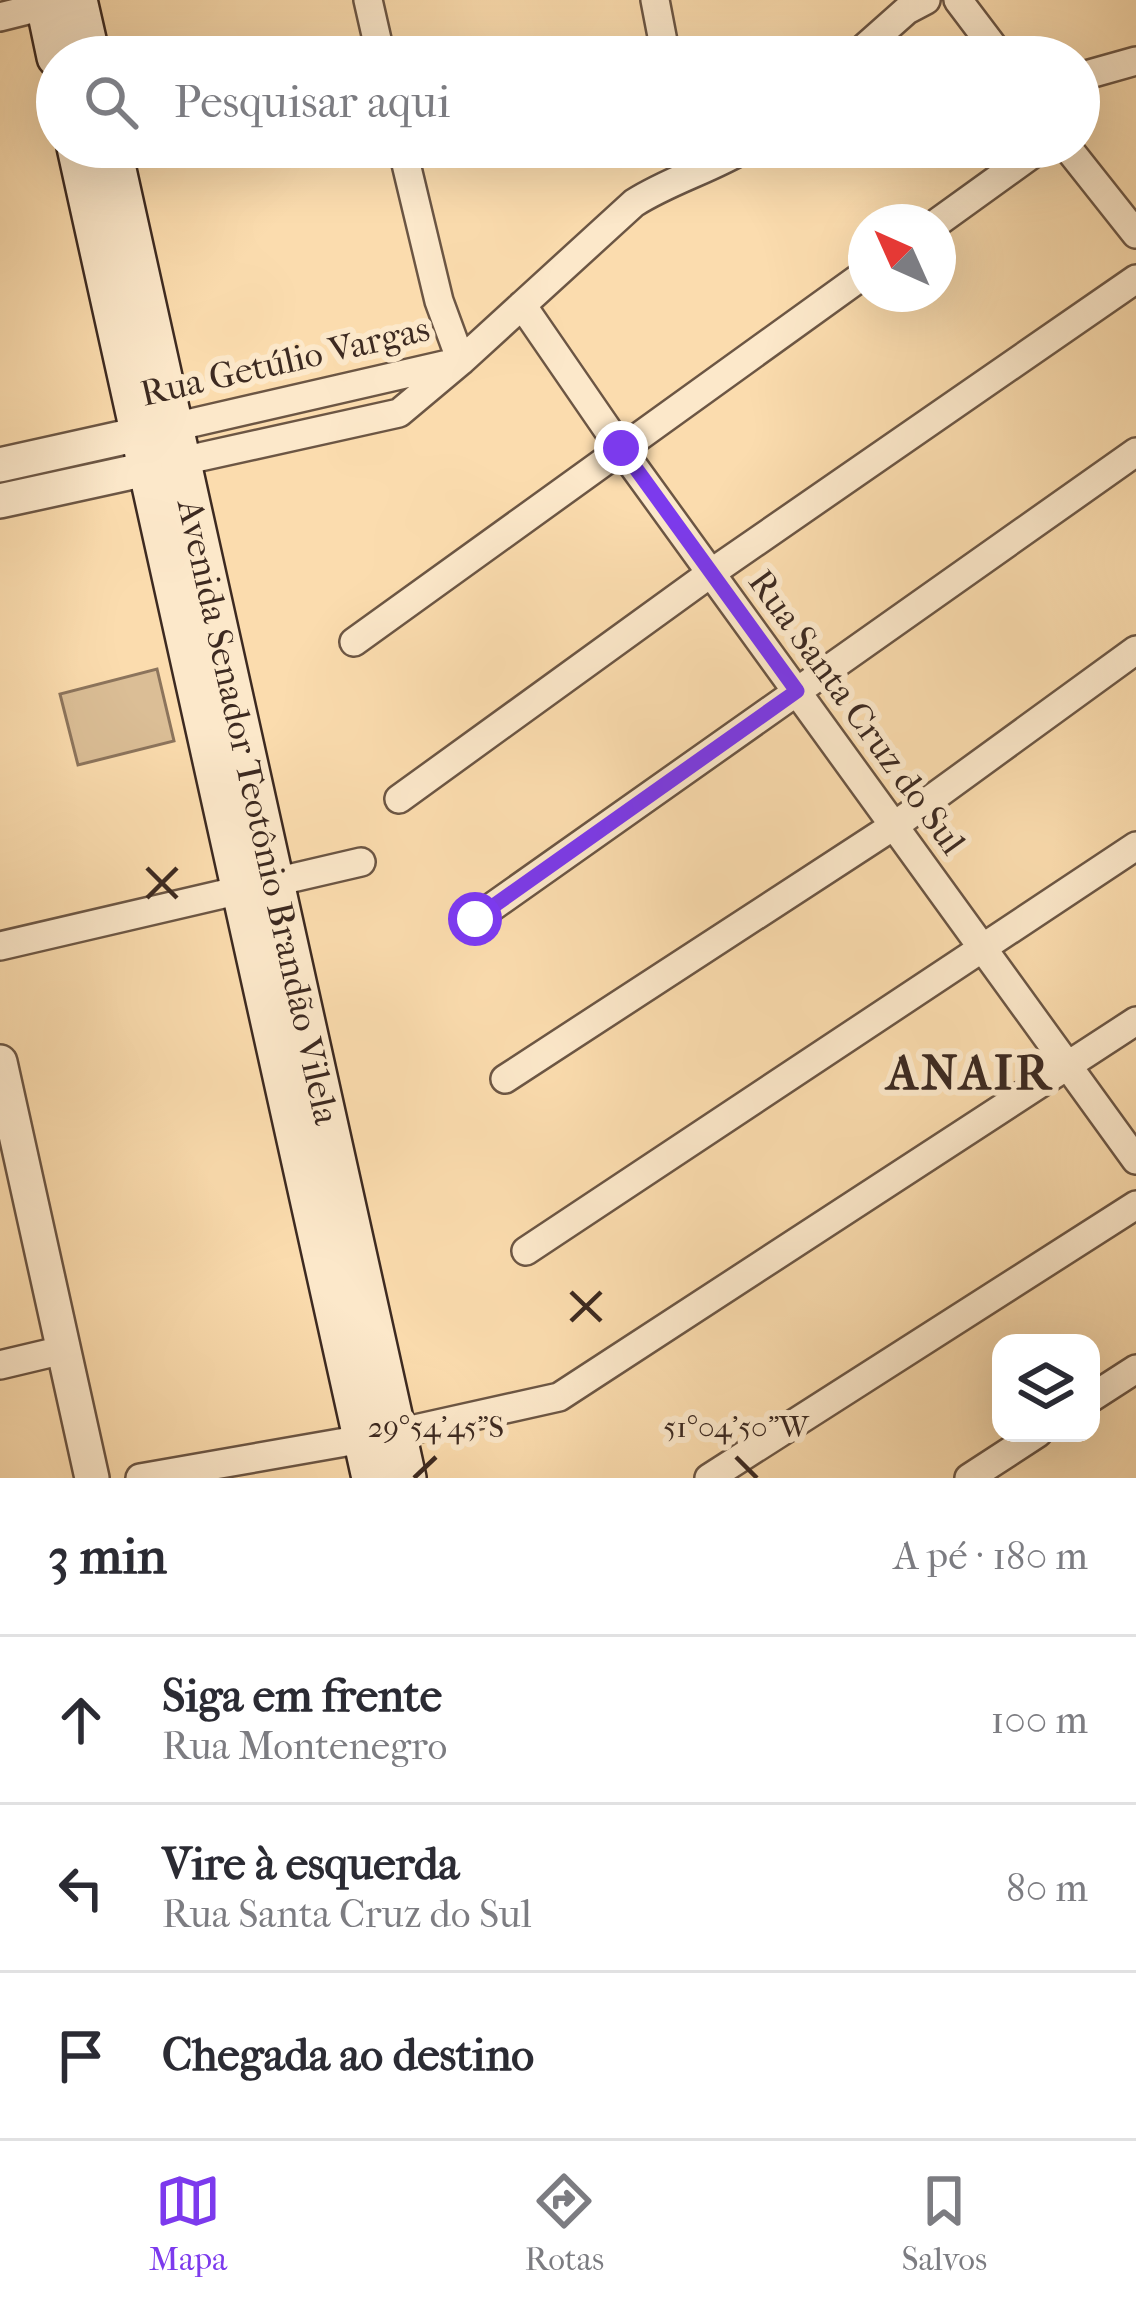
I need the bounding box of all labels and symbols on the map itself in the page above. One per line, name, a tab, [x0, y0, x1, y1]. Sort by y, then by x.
north arrow	[848, 204, 956, 312]
street label: Rua Getúlio Vargas	[136, 307, 434, 415]
route end	[594, 421, 648, 475]
street label: Avenida Senador Teotônio Brandão Vilela	[168, 493, 348, 1129]
street label: Rua Santa Cruz do Sul	[740, 562, 974, 862]
route start	[448, 892, 502, 946]
district label: ANAIR	[884, 1045, 1053, 1101]
text: 29°54'45"S	[368, 1410, 504, 1445]
text: 51°04'50"W	[663, 1410, 810, 1445]

